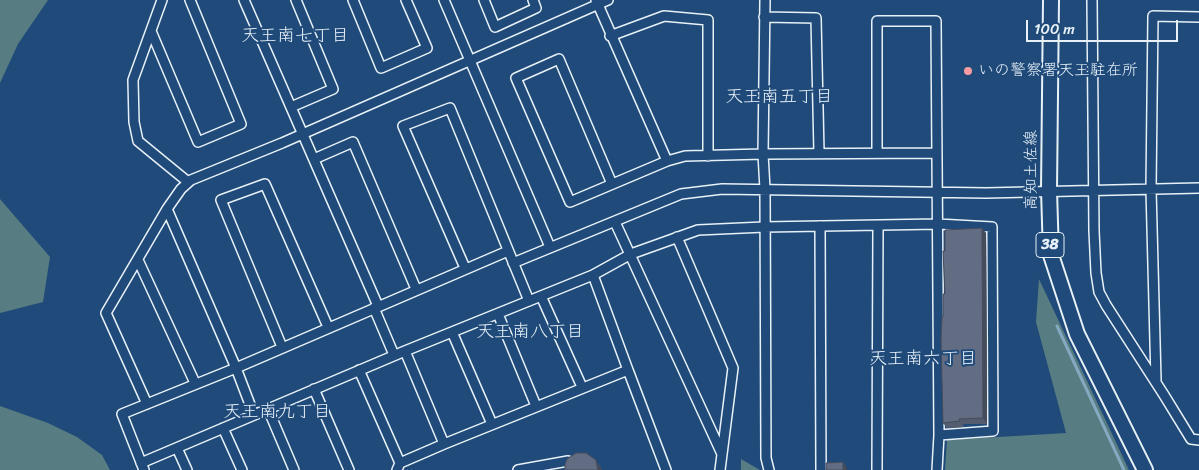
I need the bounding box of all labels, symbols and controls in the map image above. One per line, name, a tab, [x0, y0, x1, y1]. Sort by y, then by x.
scale bar	[1029, 10, 1182, 42]
text: 100 m	[1034, 16, 1075, 42]
district label: 天王南七丁目	[241, 25, 349, 47]
place label: いの警察署天王駐在所	[978, 61, 1138, 81]
marker: いの警察署天王駐在所	[962, 65, 974, 77]
district label: 天王南五丁目	[725, 86, 833, 108]
street label: 高知土佐線	[1022, 130, 1042, 210]
road number: 38	[1036, 232, 1064, 258]
district label: 天王南八丁目	[476, 321, 584, 343]
district label: 天王南六丁目	[869, 348, 977, 370]
district label: 天王南九丁目	[223, 401, 331, 423]

